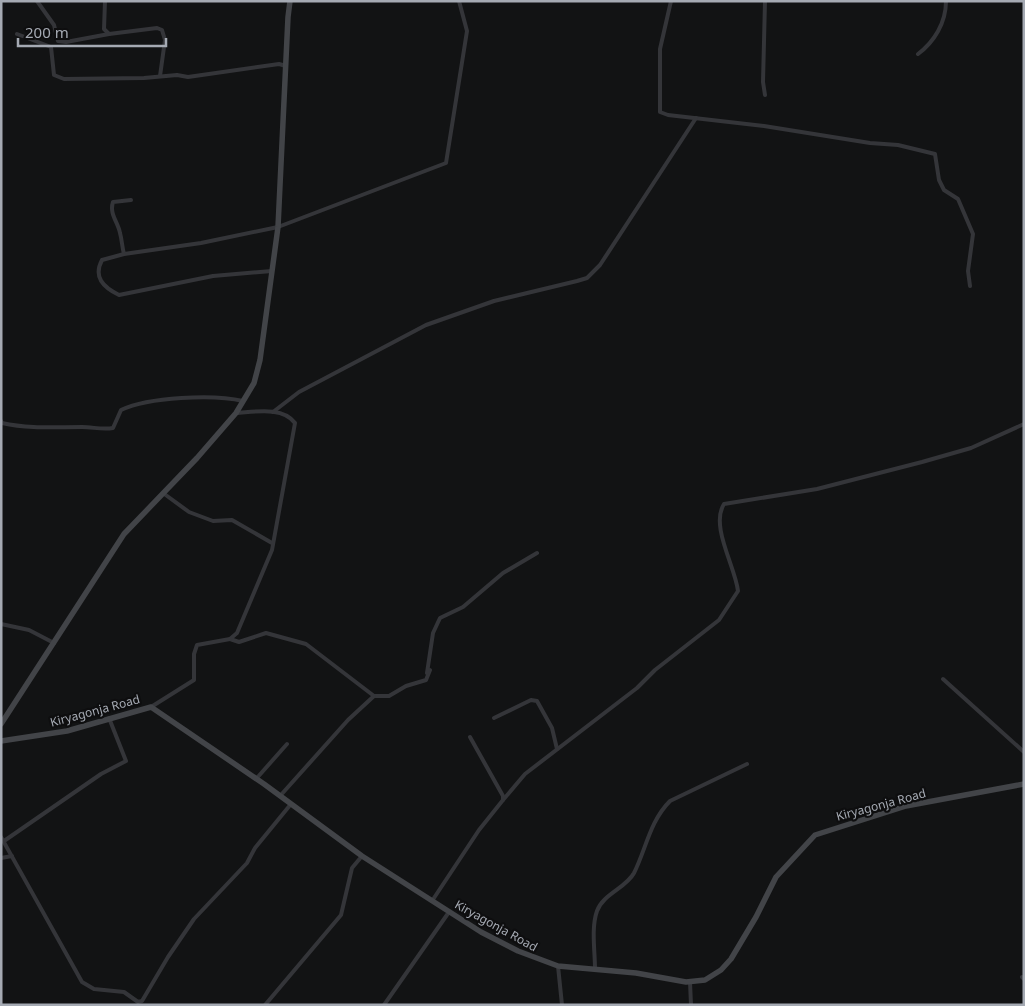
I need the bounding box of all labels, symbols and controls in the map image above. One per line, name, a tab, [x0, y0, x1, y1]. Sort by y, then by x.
scale bar	[18, 15, 165, 47]
text: 200 m	[25, 22, 69, 42]
street label: Kiryagonja Road	[48, 690, 142, 731]
street label: Kiryagonja Road	[834, 784, 928, 825]
street label: Kiryagonja Road	[452, 896, 541, 955]

